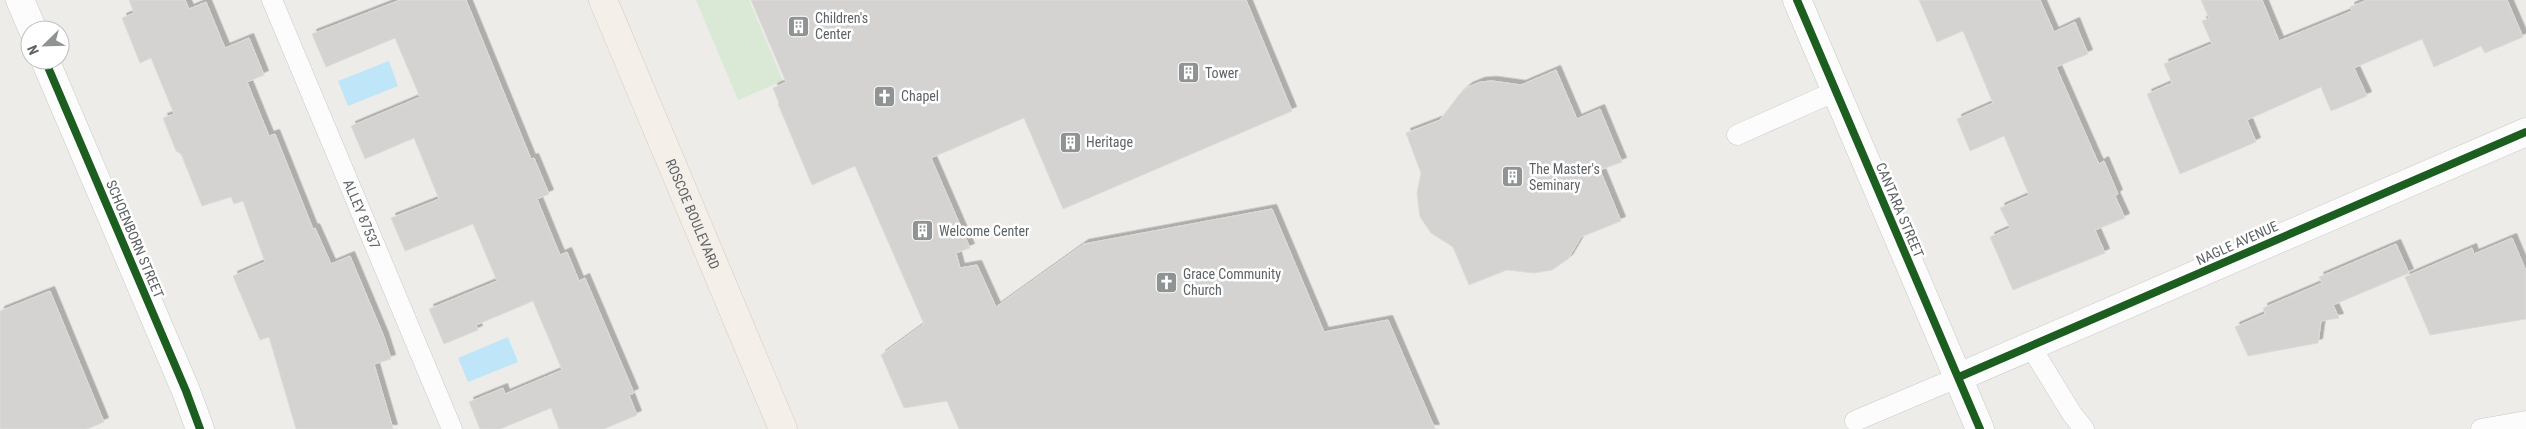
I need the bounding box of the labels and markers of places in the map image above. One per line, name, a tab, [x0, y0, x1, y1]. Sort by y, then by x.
place label: Children's Center	[815, 10, 868, 42]
building icon: Children's Center	[787, 14, 811, 38]
building icon: Tower	[1177, 61, 1201, 85]
place label: Tower	[1205, 65, 1239, 81]
church icon: Chapel	[873, 84, 897, 108]
place label: Chapel	[901, 88, 939, 104]
building icon: Heritage	[1058, 130, 1082, 154]
place label: Heritage	[1086, 134, 1133, 150]
place label: The Master's Seminary	[1529, 161, 1600, 193]
building icon: The Master's Seminary	[1501, 165, 1525, 189]
building icon: Welcome Center	[911, 219, 935, 243]
place label: Welcome Center	[939, 223, 1029, 239]
place label: Grace Community Church	[1183, 266, 1281, 298]
church icon: Grace Community Church	[1155, 270, 1179, 294]

